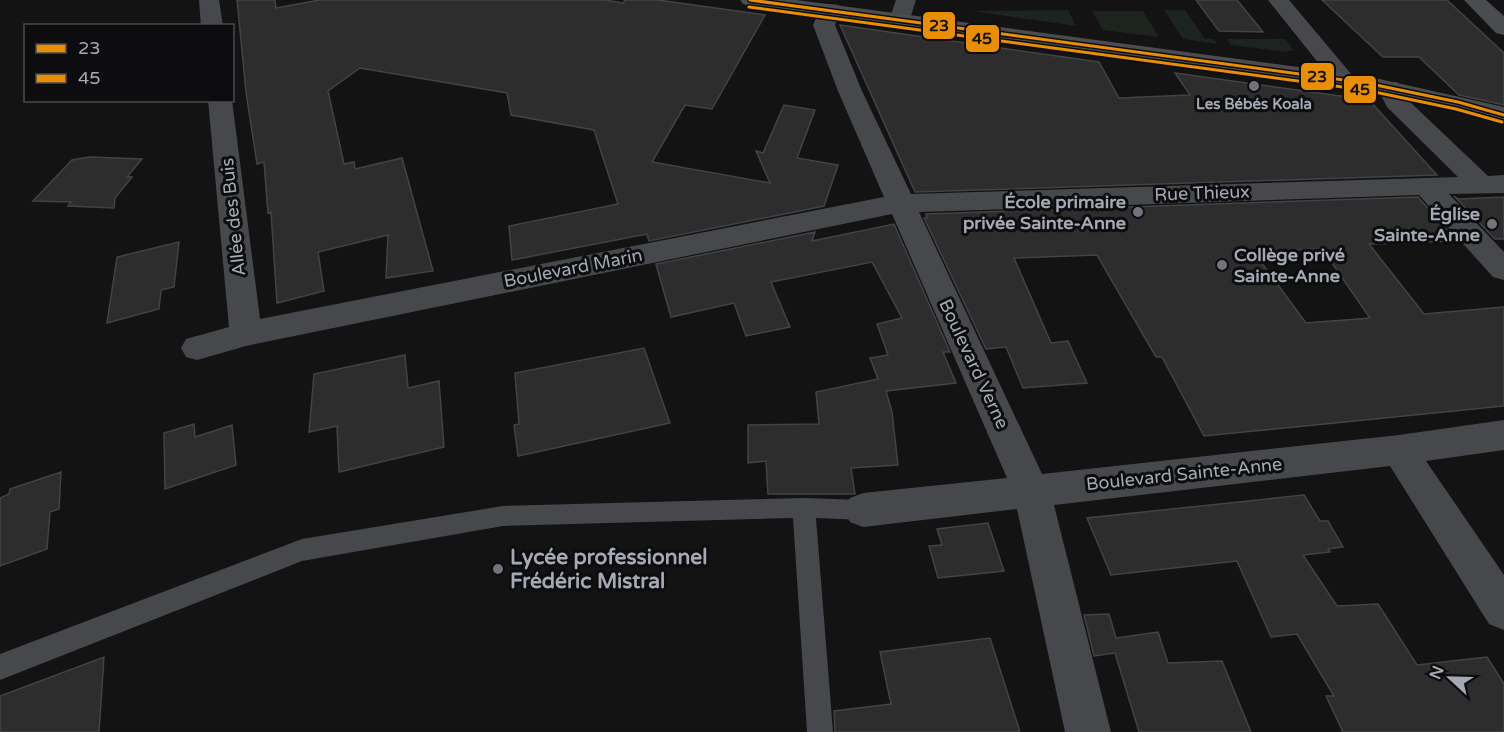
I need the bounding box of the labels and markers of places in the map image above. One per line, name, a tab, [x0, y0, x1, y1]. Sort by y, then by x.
marker: Les Bébés Koala	[1247, 79, 1261, 93]
place label: Les Bébés Koala	[1196, 95, 1312, 113]
place label: École primaire privée Sainte-Anne	[963, 191, 1126, 234]
place label: Église Sainte-Anne	[1374, 203, 1480, 246]
marker: École primaire privée Sainte-Anne	[1131, 205, 1145, 219]
marker: Église Sainte-Anne	[1485, 217, 1499, 231]
place label: Collège privé Sainte-Anne	[1234, 244, 1345, 287]
marker: Collège privé Sainte-Anne	[1215, 258, 1229, 272]
place label: Lycée professionnel Frédéric Mistral	[510, 545, 707, 594]
marker: Lycée professionnel Frédéric Mistral	[491, 562, 505, 576]

